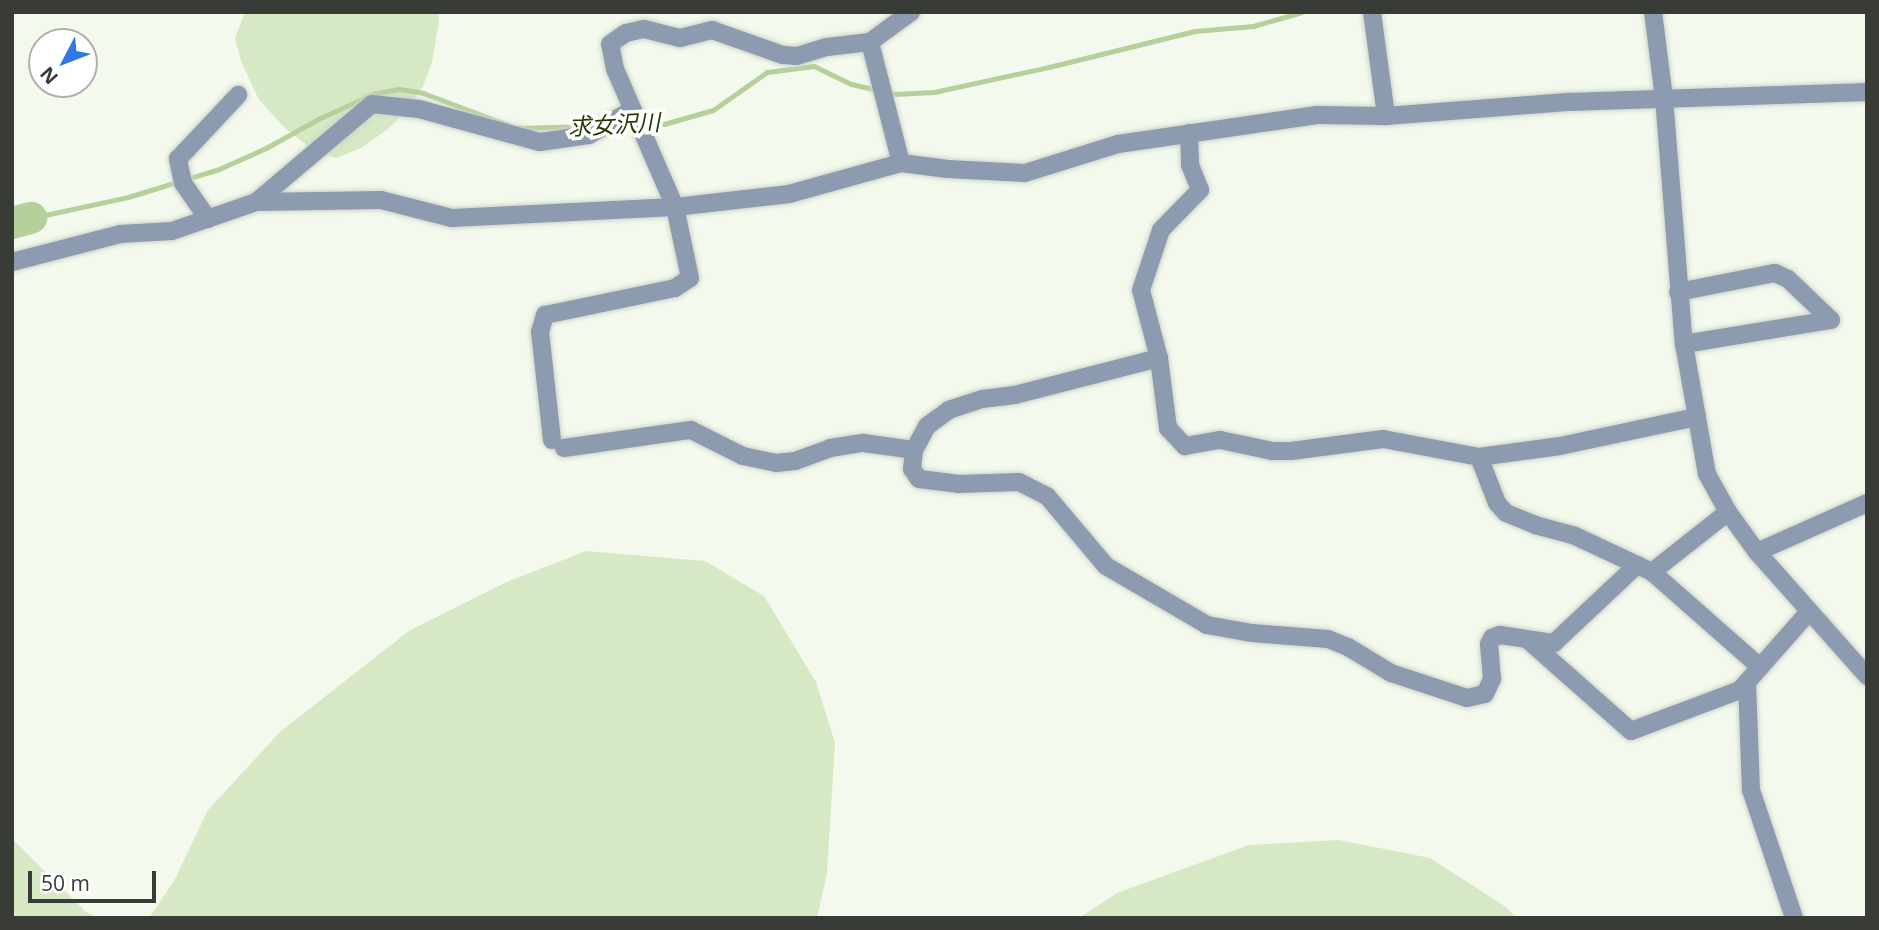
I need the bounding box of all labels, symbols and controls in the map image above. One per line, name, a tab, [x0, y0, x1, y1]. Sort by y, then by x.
north arrow	[28, 28, 98, 98]
text: N	[34, 61, 64, 90]
water label: 求女沢川	[567, 108, 661, 140]
scale bar	[32, 856, 159, 900]
text: 50 m	[41, 869, 90, 897]

